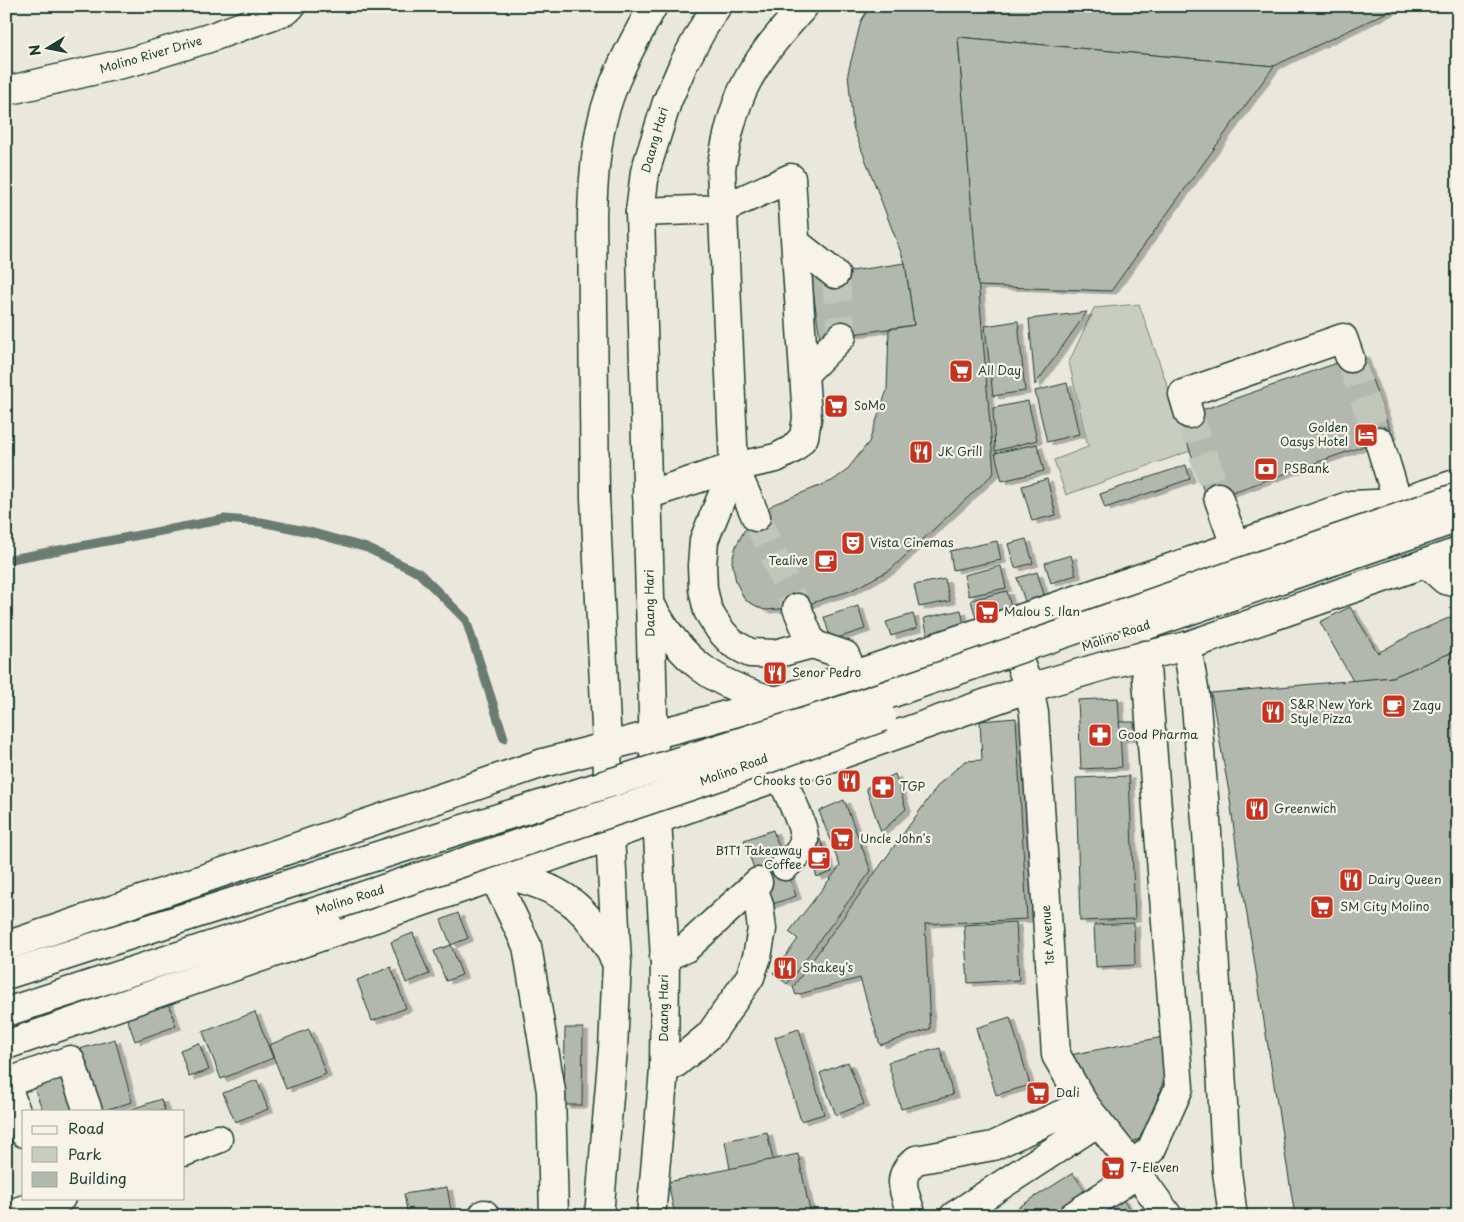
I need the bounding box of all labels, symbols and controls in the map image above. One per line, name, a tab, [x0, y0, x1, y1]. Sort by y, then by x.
north arrow	[22, 22, 72, 72]
street label: Molino River Drive	[97, 31, 204, 77]
text: N	[23, 43, 46, 58]
street label: Daang Hari	[636, 105, 672, 175]
supermarket icon: All Day	[948, 358, 974, 384]
place label: All Day	[978, 361, 1021, 379]
supermarket icon: SoMo	[823, 393, 849, 419]
place label: SoMo	[854, 396, 886, 414]
place label: Golden Oasys Hotel	[1280, 418, 1348, 450]
hotel icon: Golden Oasys Hotel	[1353, 422, 1379, 448]
restaurant icon: JK Grill	[908, 439, 934, 465]
place label: JK Grill	[938, 442, 982, 460]
bank icon: PSBank	[1253, 456, 1279, 482]
place label: PSBank	[1284, 459, 1329, 477]
theatre icon: Vista Cinemas	[840, 530, 866, 556]
place label: Vista Cinemas	[870, 533, 954, 551]
cafe icon: Tealive	[813, 548, 839, 574]
place label: Tealive	[769, 551, 808, 569]
street label: Daang Hari	[639, 569, 659, 637]
supermarket icon: Malou S. Ilan	[974, 599, 1000, 625]
place label: Malou S. Ilan	[1004, 602, 1080, 620]
street label: Molino Road	[1079, 615, 1152, 655]
restaurant icon: Senor Pedro	[762, 660, 788, 686]
place label: Senor Pedro	[792, 663, 862, 681]
cafe icon: Zagu	[1381, 693, 1407, 719]
place label: S&R New York Style Pizza	[1290, 695, 1373, 727]
place label: Zagu	[1412, 696, 1441, 714]
restaurant icon: S&R New York Style Pizza	[1260, 699, 1286, 725]
pharmacy icon: Good Pharma	[1087, 722, 1113, 748]
place label: Good Pharma	[1118, 725, 1198, 743]
street label: Molino Road	[697, 748, 770, 790]
restaurant icon: Chooks to Go	[836, 768, 862, 794]
place label: Chooks to Go	[753, 771, 832, 789]
pharmacy icon: TGP	[870, 774, 896, 800]
place label: TGP	[900, 777, 926, 795]
restaurant icon: Greenwich	[1244, 796, 1270, 822]
place label: Greenwich	[1274, 799, 1337, 817]
supermarket icon: Uncle John's	[829, 826, 855, 852]
place label: Uncle John's	[860, 829, 931, 847]
place label: B1T1 Takeaway Coffee	[715, 841, 802, 873]
cafe icon: B1T1 Takeaway Coffee	[806, 845, 832, 871]
restaurant icon: Dairy Queen	[1338, 867, 1364, 893]
place label: Dairy Queen	[1368, 870, 1442, 888]
street label: Molino Road	[313, 879, 386, 919]
supermarket icon: SM City Molino	[1309, 894, 1335, 920]
place label: SM City Molino	[1340, 897, 1430, 915]
street label: 1st Avenue	[1036, 904, 1058, 966]
restaurant icon: Shakey's	[772, 955, 798, 981]
place label: Shakey's	[802, 958, 854, 976]
street label: Daang Hari	[654, 974, 672, 1042]
supermarket icon: Dali	[1025, 1080, 1051, 1106]
place label: Dali	[1056, 1083, 1080, 1101]
legend	[22, 1110, 185, 1200]
text: Road	[68, 1116, 104, 1139]
text: Park	[68, 1142, 102, 1165]
supermarket icon: 7-Eleven	[1100, 1155, 1126, 1181]
place label: 7-Eleven	[1130, 1158, 1179, 1176]
text: Building	[68, 1166, 127, 1189]

